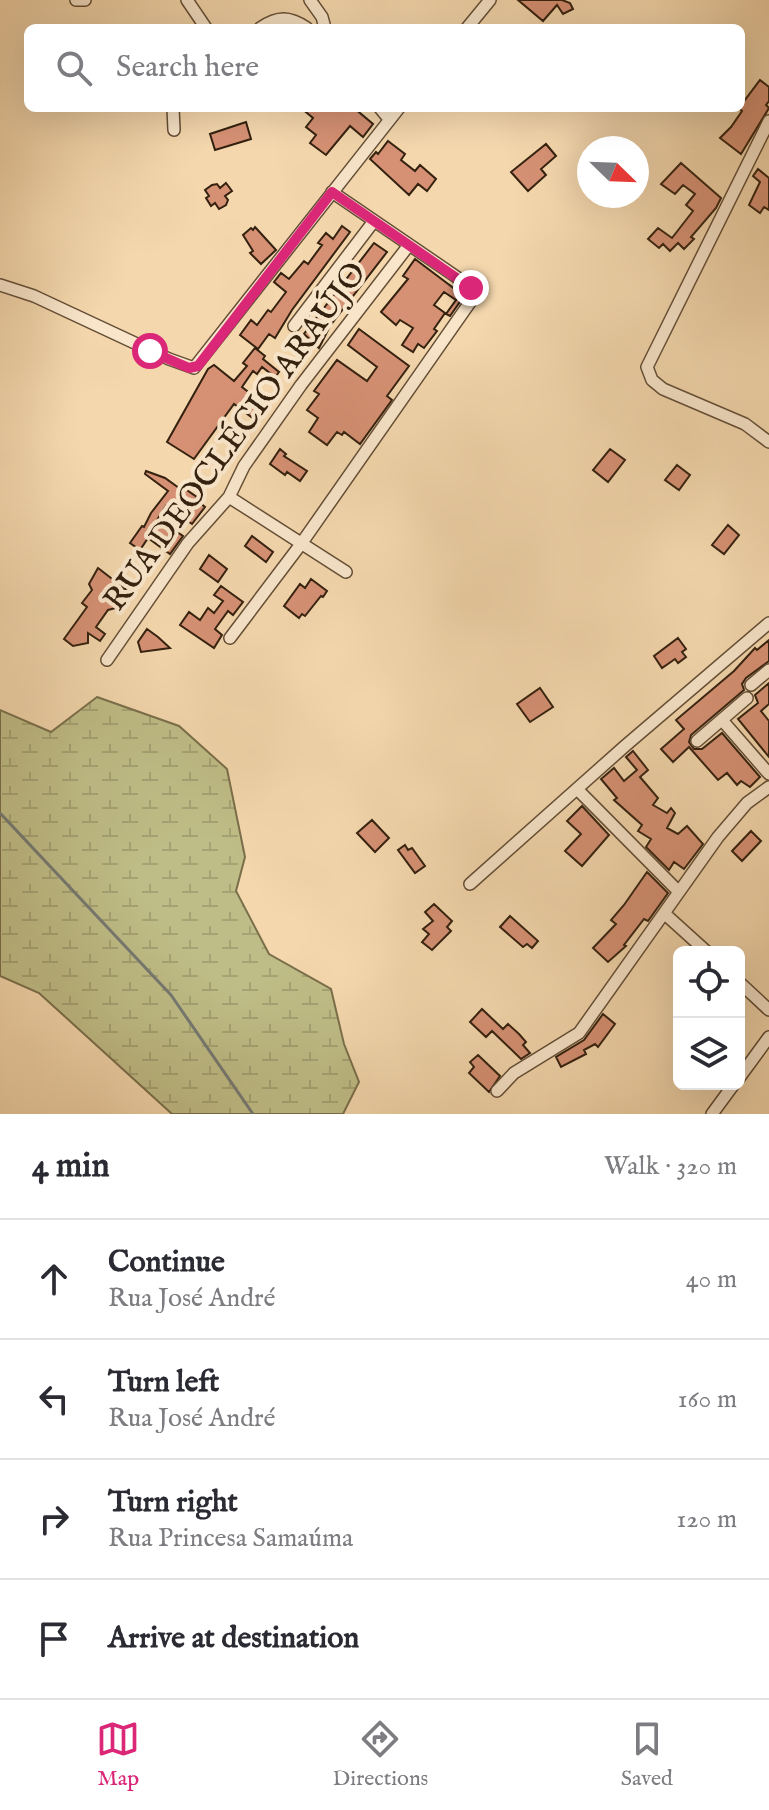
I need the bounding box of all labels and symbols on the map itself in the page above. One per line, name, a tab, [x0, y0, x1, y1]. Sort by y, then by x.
north arrow	[577, 136, 649, 208]
street label: RUA DEOCLÉCIO ARAÚJO	[95, 254, 376, 620]
route end	[453, 270, 489, 306]
route start	[132, 333, 168, 369]

